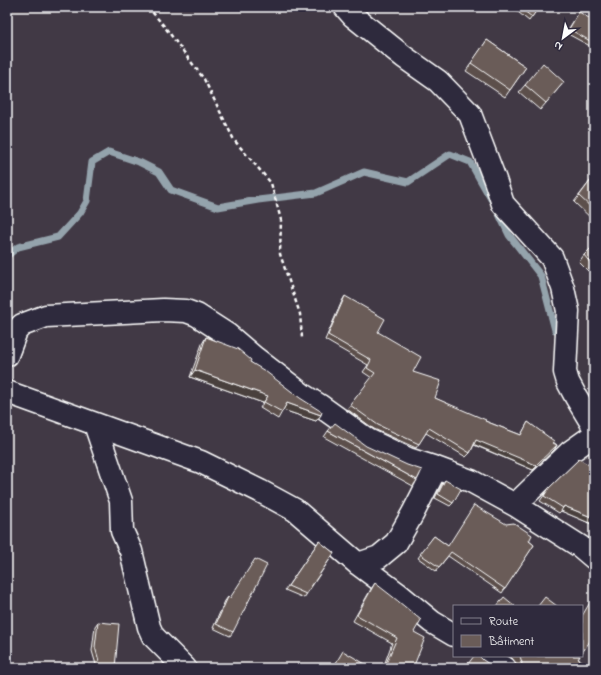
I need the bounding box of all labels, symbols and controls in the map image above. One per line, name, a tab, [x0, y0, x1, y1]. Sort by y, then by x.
north arrow	[543, 18, 583, 58]
text: N	[551, 37, 566, 54]
legend	[453, 605, 583, 657]
text: Route	[489, 613, 519, 631]
text: Bâtiment	[488, 633, 534, 651]

